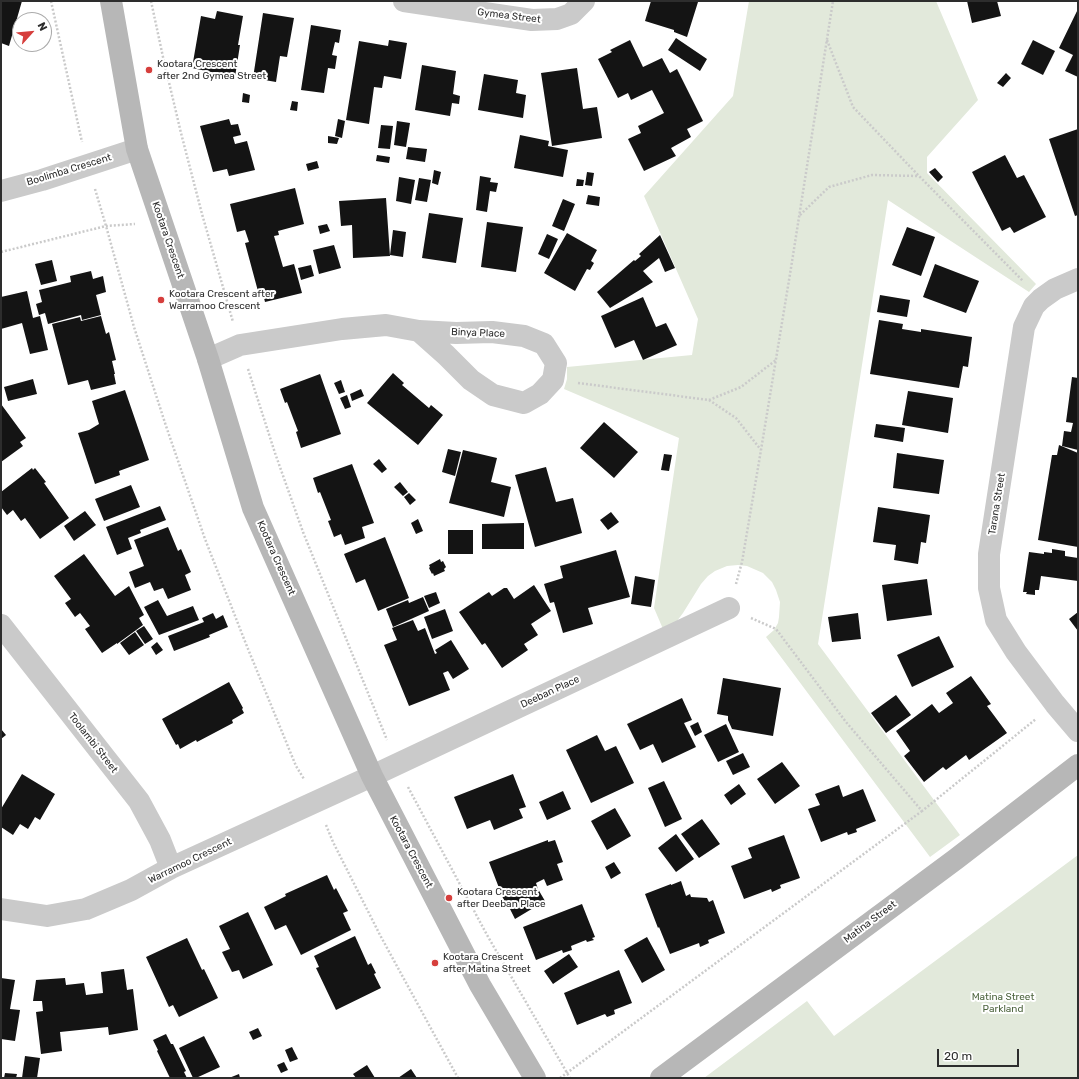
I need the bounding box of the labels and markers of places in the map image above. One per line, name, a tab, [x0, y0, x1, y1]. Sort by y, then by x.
place label: Kootara Crescent after 2nd Gymea Street	[157, 58, 266, 82]
marker: Kootara Crescent after 2nd Gymea Street	[144, 65, 154, 75]
place label: Kootara Crescent after Warramoo Crescent	[169, 288, 274, 312]
marker: Kootara Crescent after Warramoo Crescent	[156, 295, 166, 305]
place label: Kootara Crescent after Deeban Place	[457, 886, 546, 910]
marker: Kootara Crescent after Deeban Place	[444, 893, 454, 903]
place label: Kootara Crescent after Matina Street	[443, 951, 531, 974]
marker: Kootara Crescent after Matina Street	[430, 958, 440, 968]

